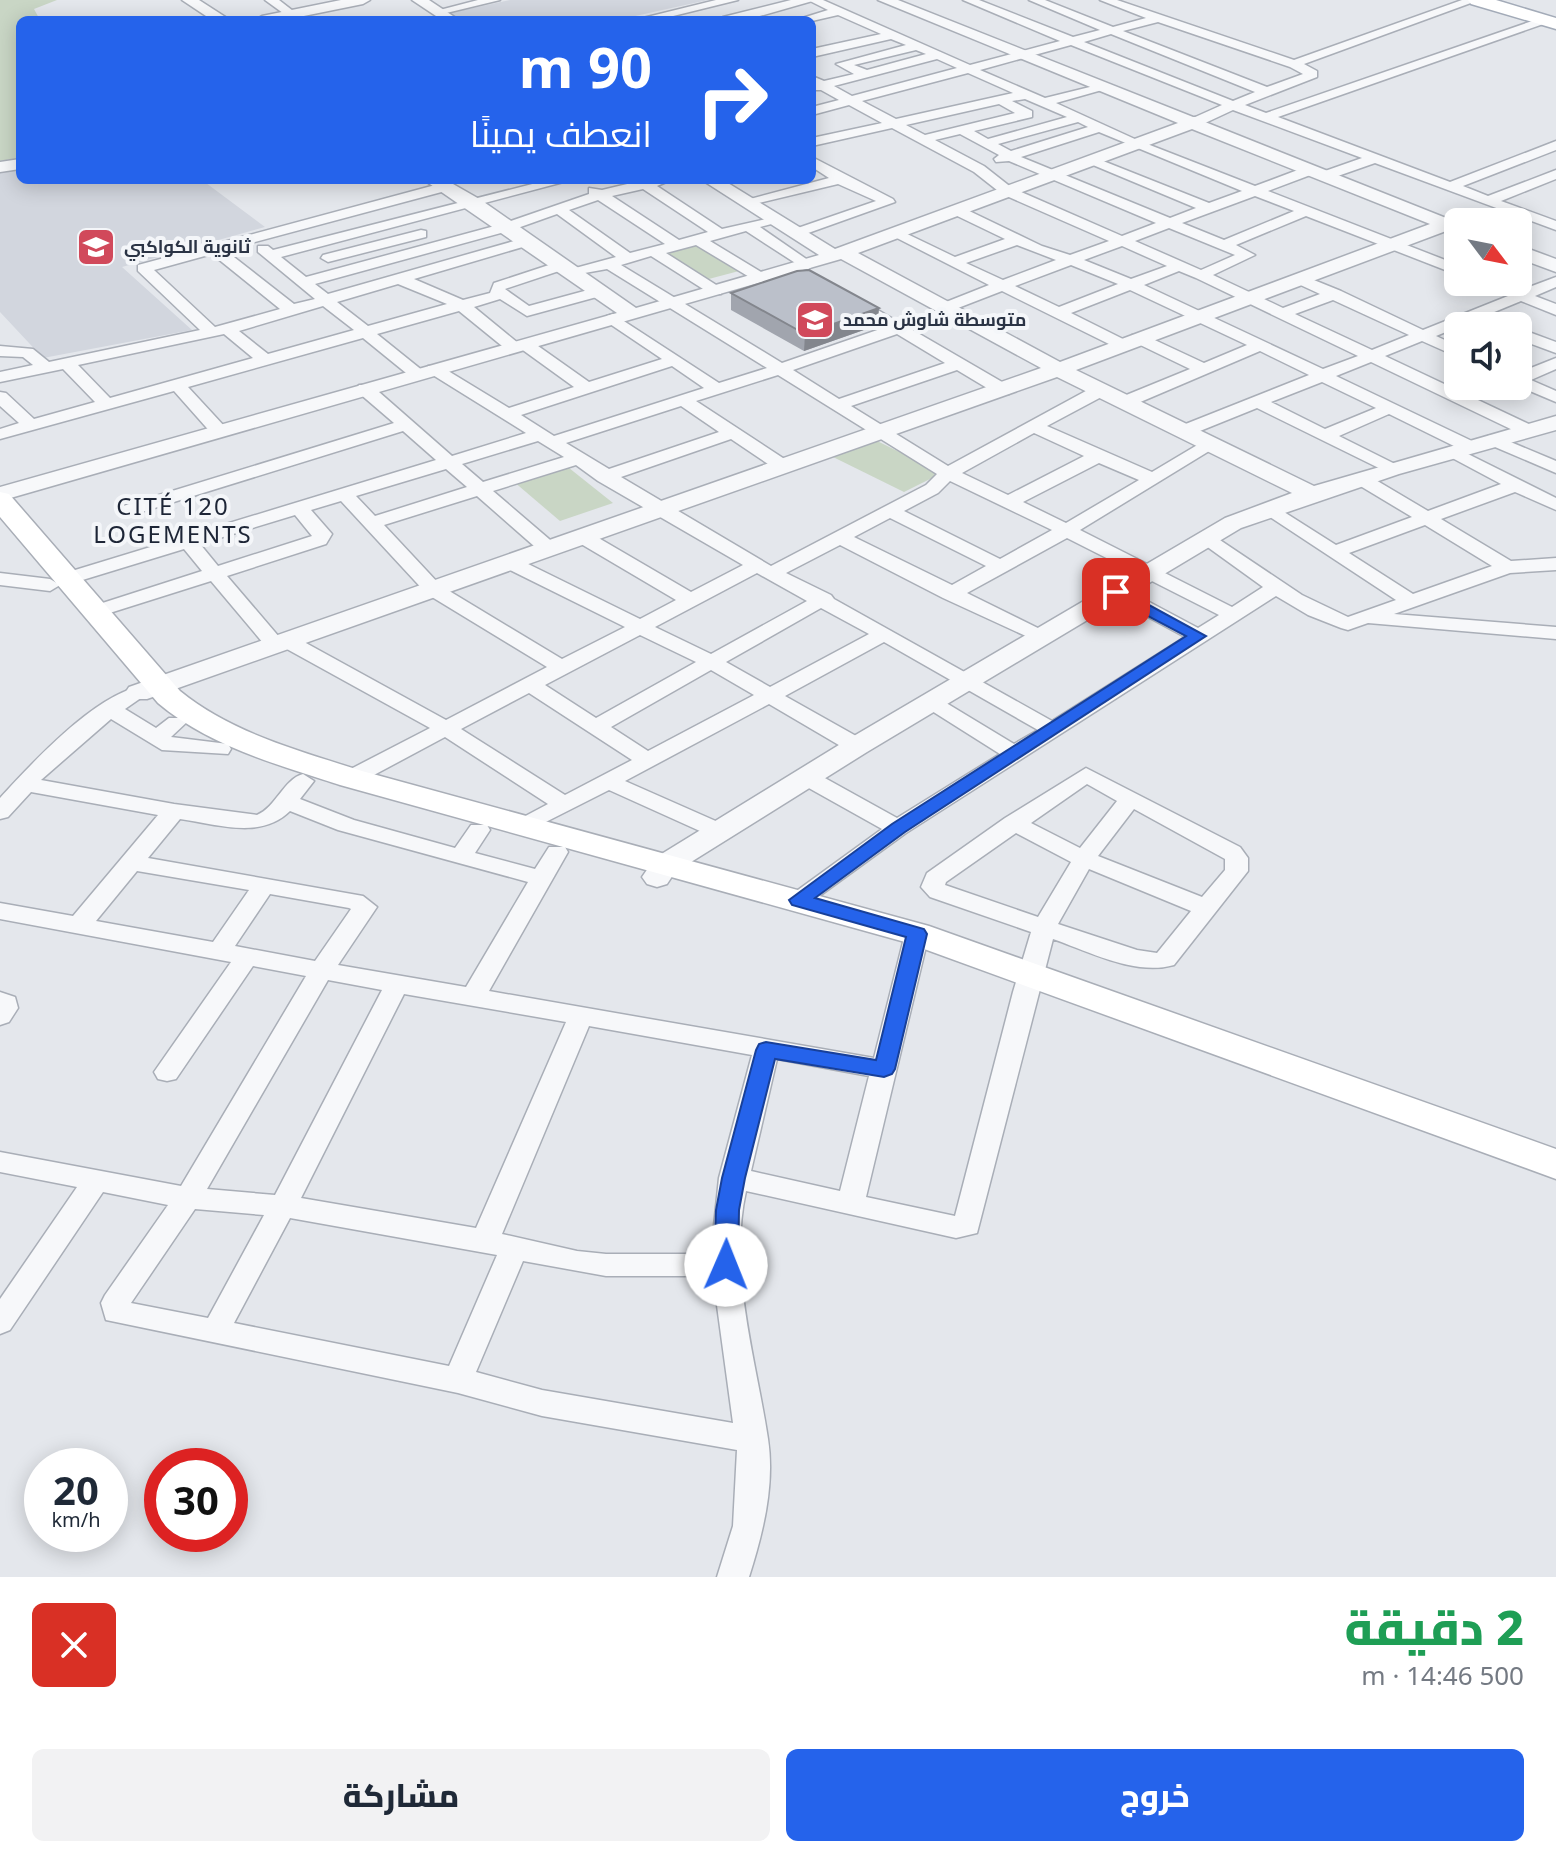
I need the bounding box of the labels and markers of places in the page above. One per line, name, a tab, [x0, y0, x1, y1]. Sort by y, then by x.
school or university icon: ثانوية الكواكبي	[75, 226, 117, 268]
place label: ثانوية الكواكبي	[124, 234, 251, 262]
school or university icon: متوسطة شاوش محمد	[794, 299, 836, 341]
place label: متوسطة شاوش محمد	[843, 307, 1026, 331]
pin	[1082, 558, 1150, 626]

